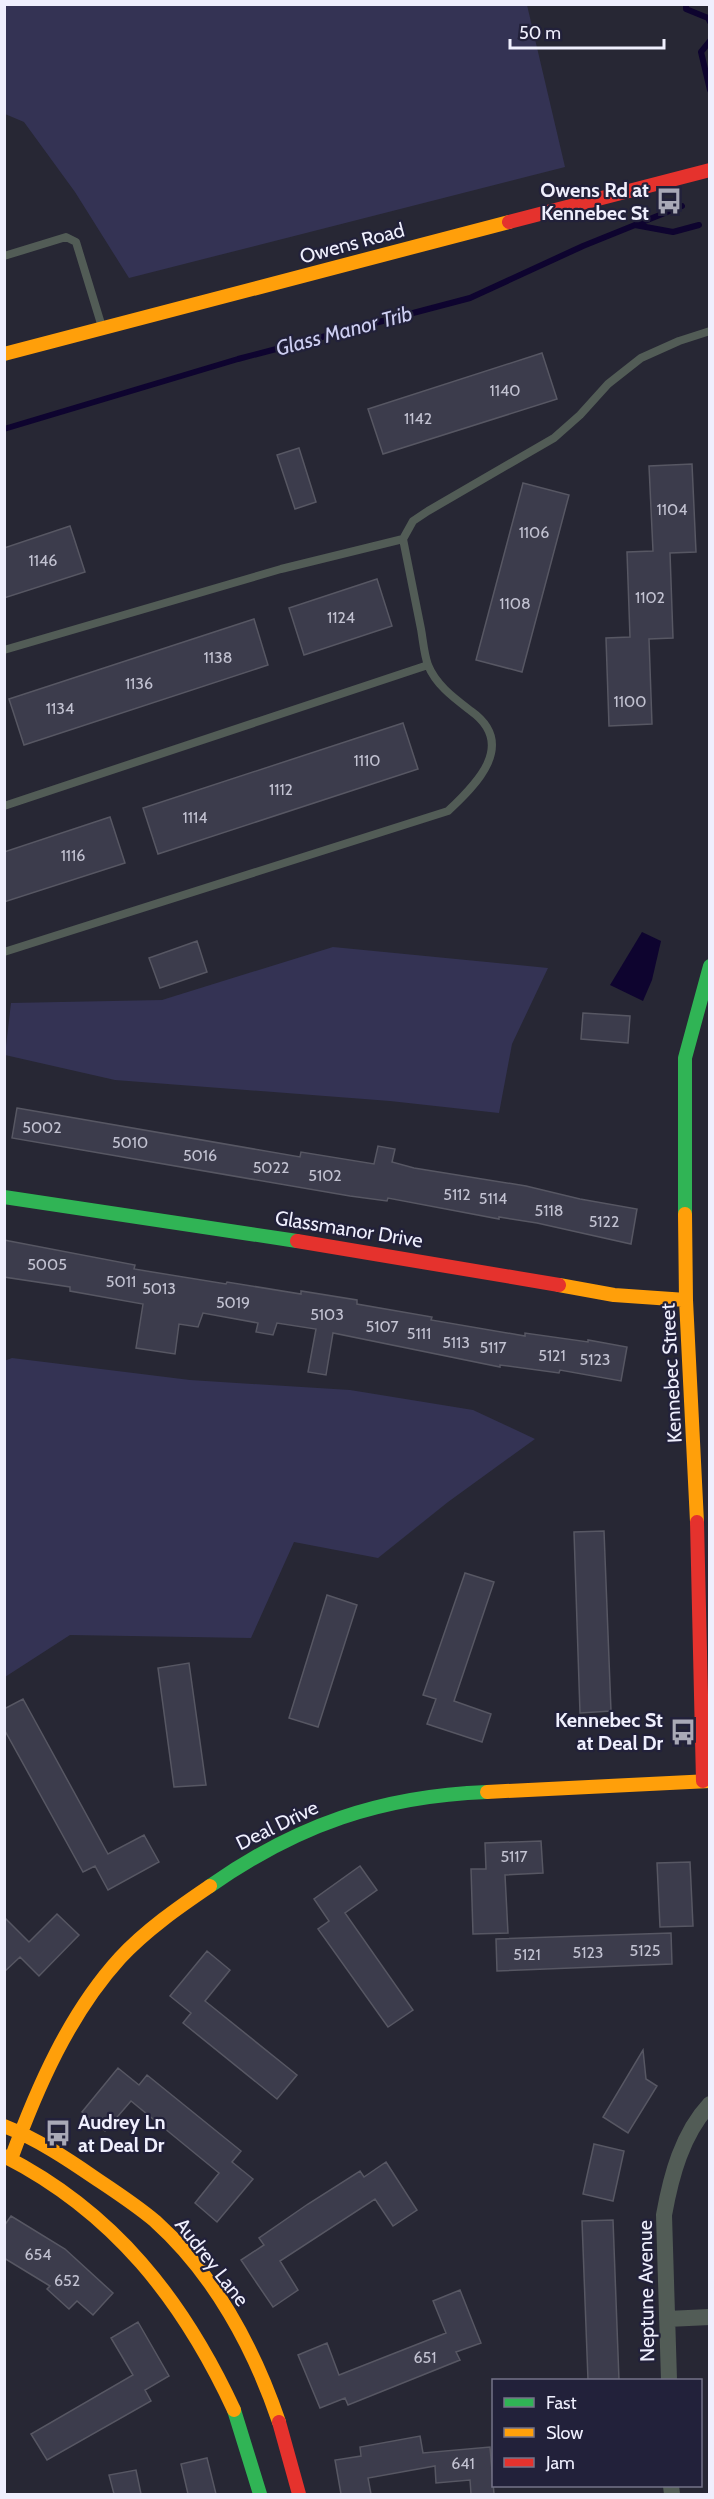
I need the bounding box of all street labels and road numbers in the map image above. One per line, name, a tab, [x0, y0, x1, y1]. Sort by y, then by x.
street label: Owens Road	[297, 218, 407, 268]
street label: Glassmanor Drive	[273, 1205, 425, 1253]
street label: Kennebec Street	[655, 1302, 687, 1443]
street label: Deal Drive	[232, 1795, 322, 1855]
street label: Audrey Lane	[170, 2213, 254, 2311]
street label: Neptune Avenue	[633, 2220, 659, 2362]

